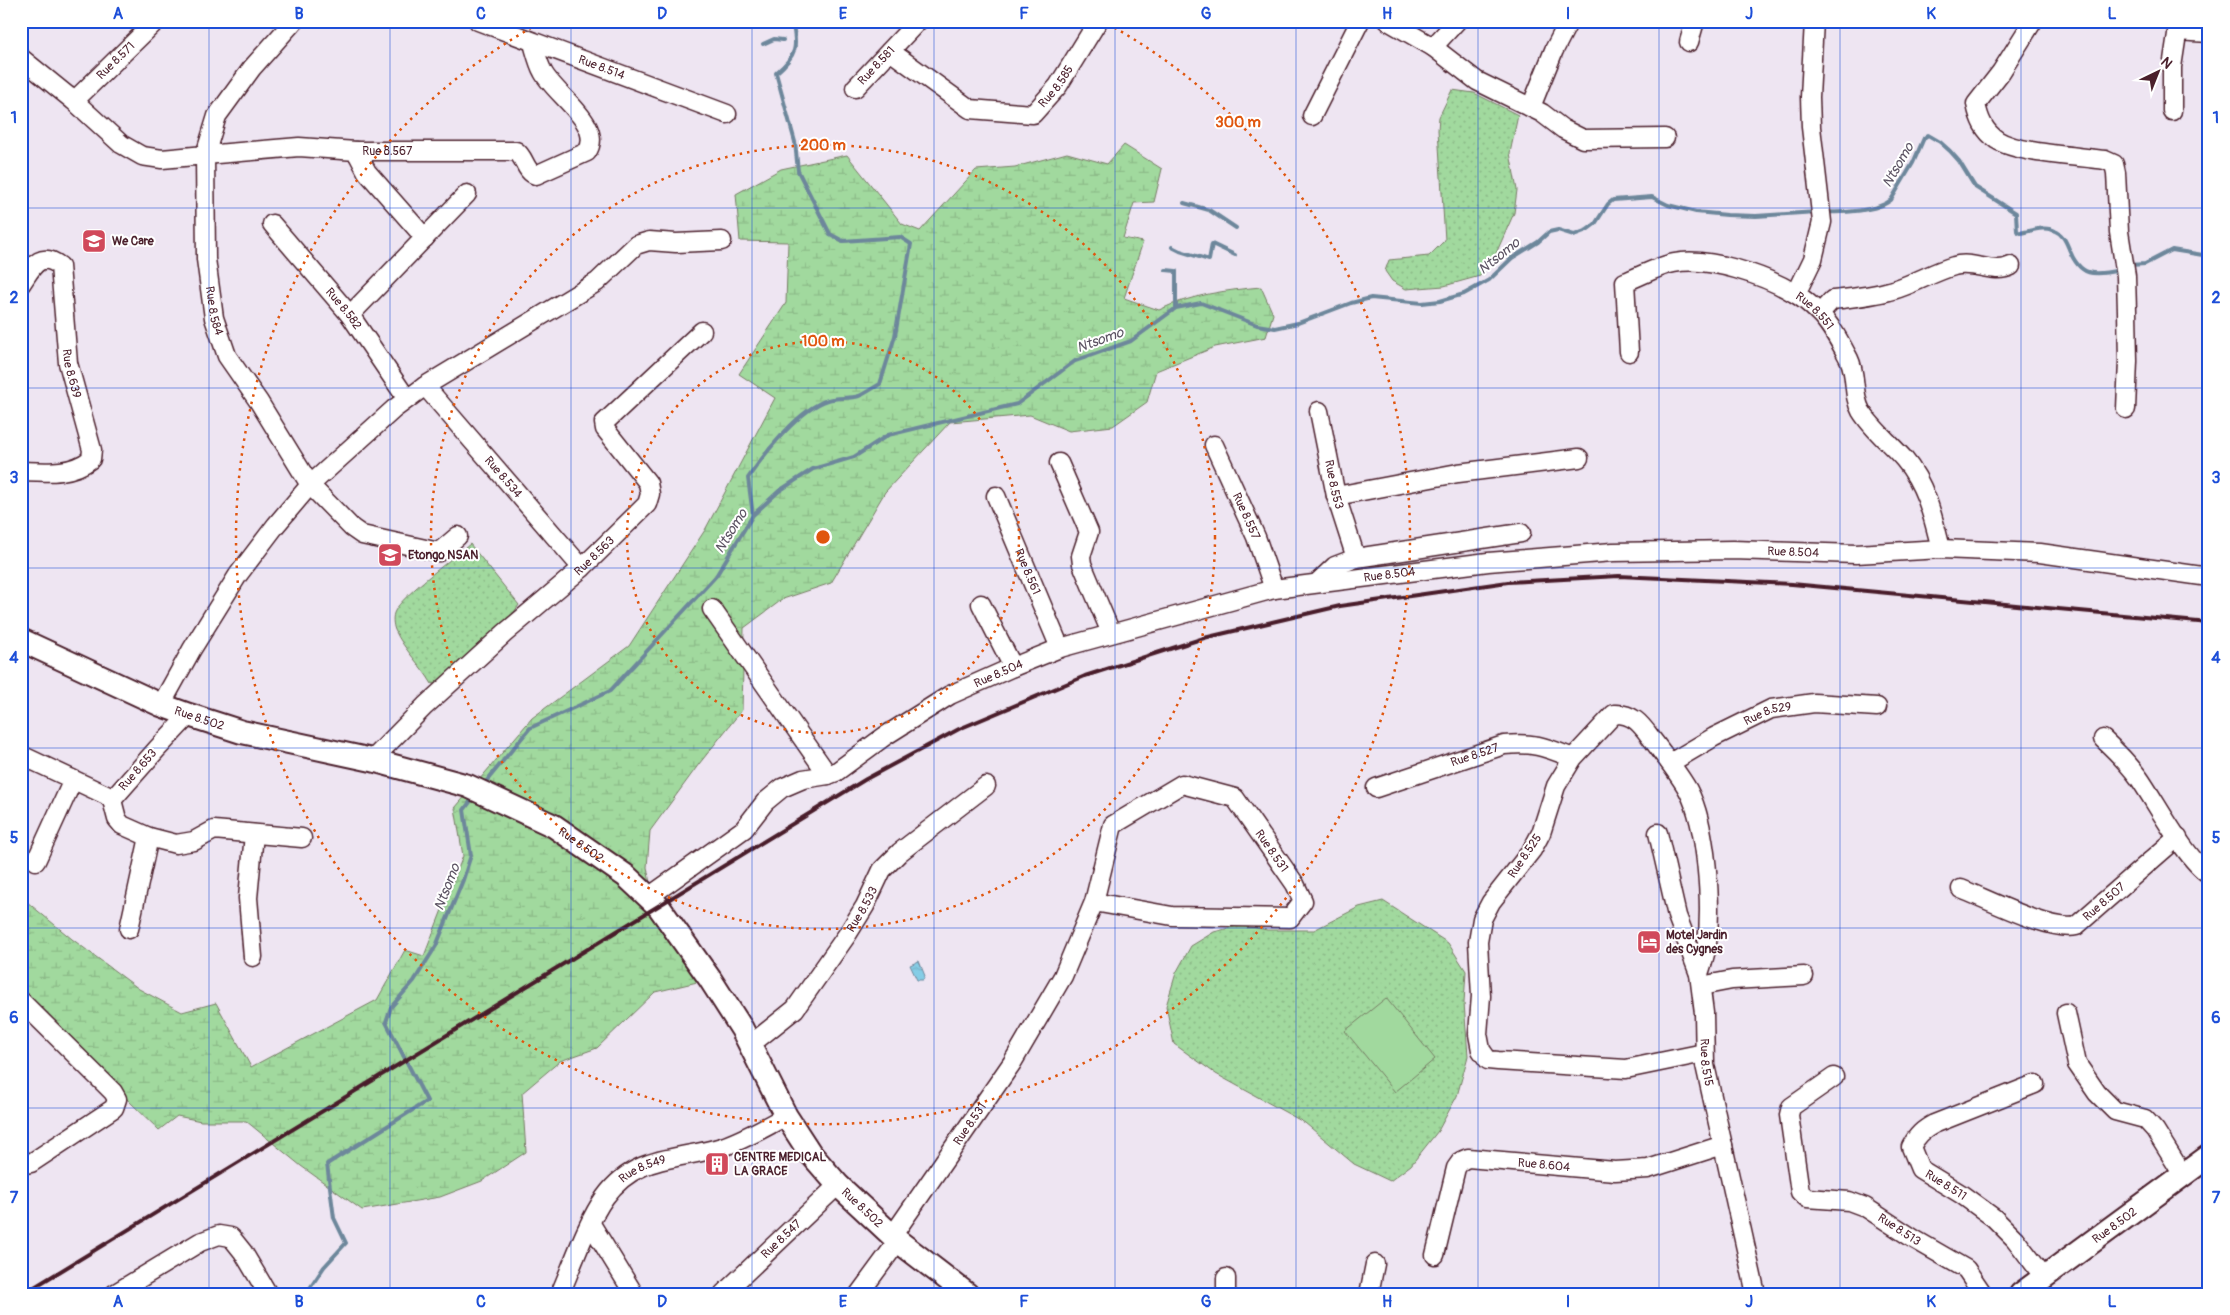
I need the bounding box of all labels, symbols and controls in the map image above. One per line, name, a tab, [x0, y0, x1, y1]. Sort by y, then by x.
text: A	[113, 4, 124, 24]
text: B	[294, 4, 304, 24]
text: C	[476, 4, 486, 24]
text: D	[657, 4, 667, 24]
text: E	[839, 4, 848, 24]
text: F	[1019, 4, 1029, 24]
text: G	[1201, 4, 1212, 24]
text: H	[1382, 4, 1392, 24]
text: I	[1566, 4, 1570, 24]
text: J	[1745, 4, 1753, 24]
text: K	[1926, 4, 1936, 24]
text: L	[2107, 4, 2117, 24]
street label: Rue 8.571	[93, 38, 138, 83]
street label: Rue 8.581	[854, 43, 898, 88]
north arrow	[2132, 48, 2182, 98]
street label: Rue 8.514	[576, 52, 627, 83]
text: N	[2157, 53, 2176, 72]
street label: Rue 8.585	[1035, 62, 1077, 111]
text: 1	[11, 108, 17, 128]
text: 1	[2213, 108, 2219, 128]
text: 300 m	[1215, 113, 1261, 132]
text: 200 m	[800, 136, 846, 155]
water label: Ntsomo	[1879, 139, 1918, 190]
street label: Rue 8.567	[362, 144, 413, 159]
school or university icon: We Care	[81, 228, 107, 254]
water label: Ntsomo	[1475, 233, 1524, 278]
place label: We Care	[112, 234, 155, 249]
street label: Rue 8.584	[202, 285, 227, 337]
street label: Rue 8.582	[322, 285, 365, 333]
text: 2	[10, 288, 19, 308]
text: 2	[2212, 288, 2221, 308]
street label: Rue 8.551	[1793, 289, 1837, 332]
water label: Ntsomo	[1074, 323, 1127, 356]
text: 100 m	[802, 332, 844, 351]
street label: Rue 8.639	[59, 348, 85, 400]
street label: Rue 8.534	[481, 453, 526, 501]
street label: Rue 8.553	[1321, 459, 1347, 511]
text: 3	[10, 468, 19, 488]
text: 3	[2212, 468, 2221, 488]
street label: Rue 8.557	[1229, 490, 1264, 542]
water label: Ntsomo	[711, 505, 752, 556]
centre of rings	[814, 528, 832, 546]
street label: Rue 8.563	[571, 533, 618, 579]
school or university icon: Etongo NSAN	[377, 542, 403, 568]
street label: Rue 8.504	[1767, 544, 1819, 560]
street label: Rue 8.561	[1012, 546, 1044, 597]
place label: Etongo NSAN	[408, 548, 478, 563]
street label: Rue 8.504	[1363, 564, 1416, 585]
text: 4	[9, 648, 19, 668]
text: 4	[2211, 648, 2221, 668]
street label: Rue 8.504	[972, 656, 1025, 691]
street label: Rue 8.529	[1741, 699, 1792, 729]
street label: Rue 8.502	[172, 703, 227, 733]
street label: Rue 8.527	[1449, 740, 1501, 770]
street label: Rue 8.653	[116, 746, 160, 794]
street label: Rue 8.502	[556, 824, 607, 866]
street label: Rue 8.531	[1252, 827, 1292, 875]
text: 5	[10, 828, 19, 848]
text: 5	[2212, 828, 2221, 848]
street label: Rue 8.525	[1505, 831, 1545, 881]
water label: Ntsomo	[430, 860, 464, 913]
street label: Rue 8.507	[2080, 879, 2129, 924]
street label: Rue 8.533	[843, 884, 881, 935]
place label: Motel Jardin des Cygnes	[1666, 928, 1728, 957]
hotel icon: Motel Jardin des Cygnes	[1636, 929, 1662, 955]
text: 6	[9, 1008, 19, 1028]
text: 6	[2211, 1008, 2221, 1028]
street label: Rue 8.515	[1697, 1038, 1717, 1088]
street label: Rue 8.531	[950, 1100, 990, 1148]
place label: CENTRE MEDICAL LA GRACE	[734, 1150, 826, 1179]
building icon: CENTRE MEDICAL LA GRACE	[704, 1151, 730, 1177]
street label: Rue 8.549	[616, 1152, 667, 1186]
street label: Rue 8.604	[1517, 1155, 1571, 1175]
street label: Rue 8.511	[1922, 1166, 1970, 1203]
street label: Rue 8.502	[838, 1185, 887, 1231]
text: 7	[10, 1188, 19, 1208]
text: 7	[2212, 1188, 2221, 1208]
street label: Rue 8.502	[2089, 1204, 2140, 1247]
street label: Rue 8.513	[1875, 1210, 1924, 1249]
street label: Rue 8.547	[758, 1216, 805, 1262]
text: A	[113, 1292, 124, 1312]
text: B	[294, 1292, 304, 1312]
text: C	[476, 1292, 486, 1312]
text: D	[657, 1292, 667, 1312]
text: E	[839, 1292, 848, 1312]
text: F	[1019, 1292, 1029, 1312]
text: G	[1201, 1292, 1212, 1312]
text: H	[1382, 1292, 1392, 1312]
text: I	[1566, 1292, 1570, 1312]
text: J	[1745, 1292, 1753, 1312]
text: K	[1926, 1292, 1936, 1312]
text: L	[2107, 1292, 2117, 1312]

